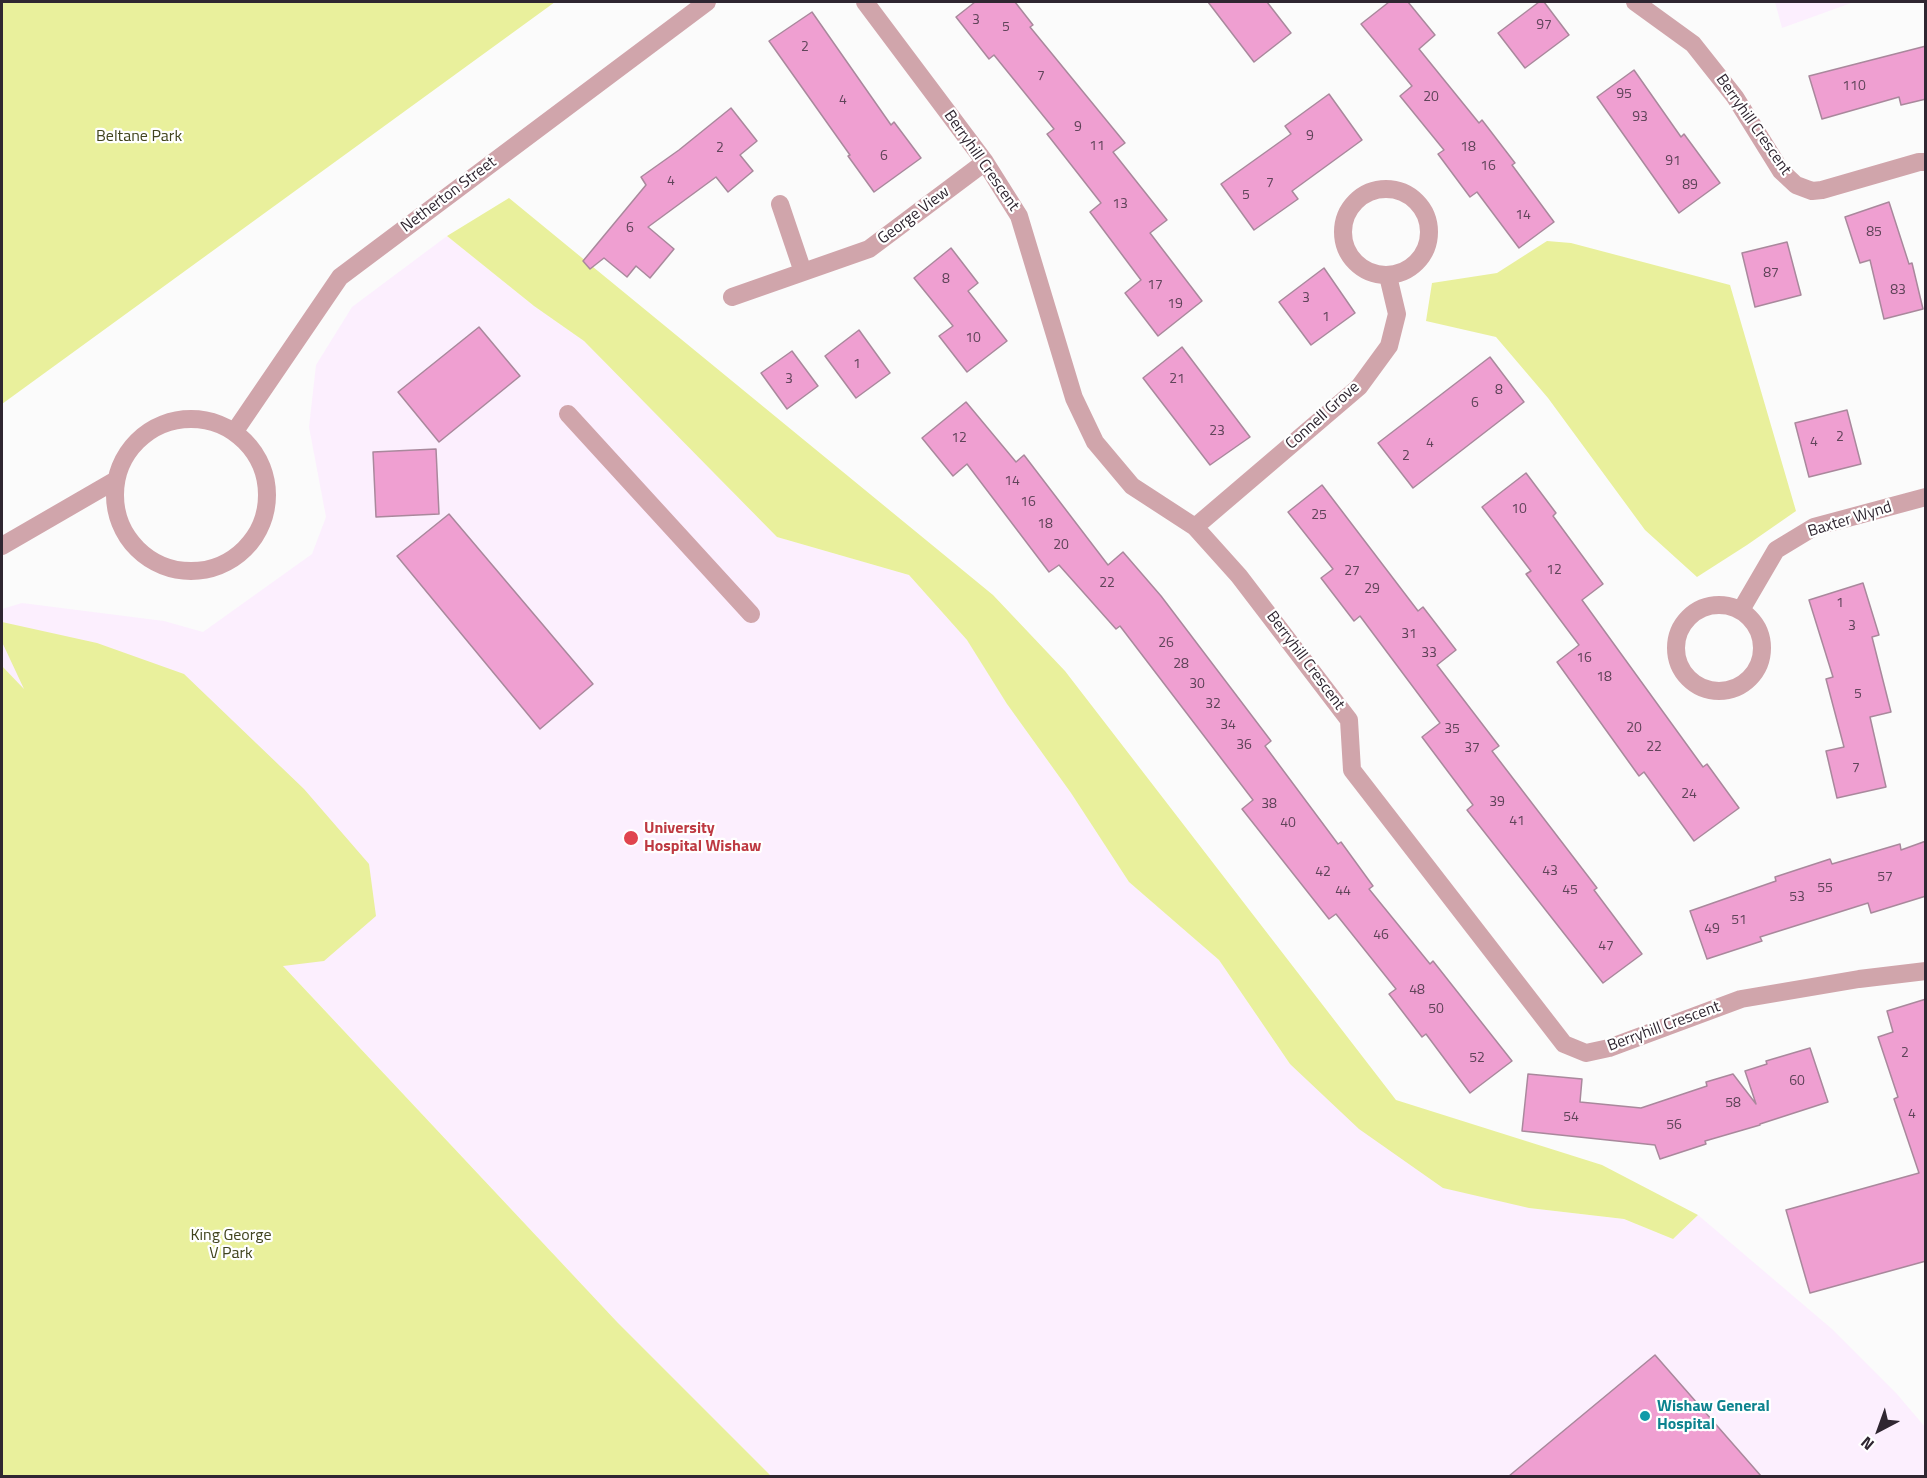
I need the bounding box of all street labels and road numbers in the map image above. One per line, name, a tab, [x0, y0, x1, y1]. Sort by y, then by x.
street label: Berryhill Crescent	[1711, 71, 1795, 179]
street label: Berryhill Crescent	[939, 107, 1023, 215]
street label: Netherton Street	[398, 153, 500, 237]
street label: George View	[874, 183, 954, 249]
street label: Connell Grove	[1282, 378, 1364, 454]
street label: Baxter Wynd	[1806, 498, 1894, 542]
street label: Berryhill Crescent	[1262, 608, 1348, 714]
street label: Berryhill Crescent	[1605, 998, 1723, 1056]

